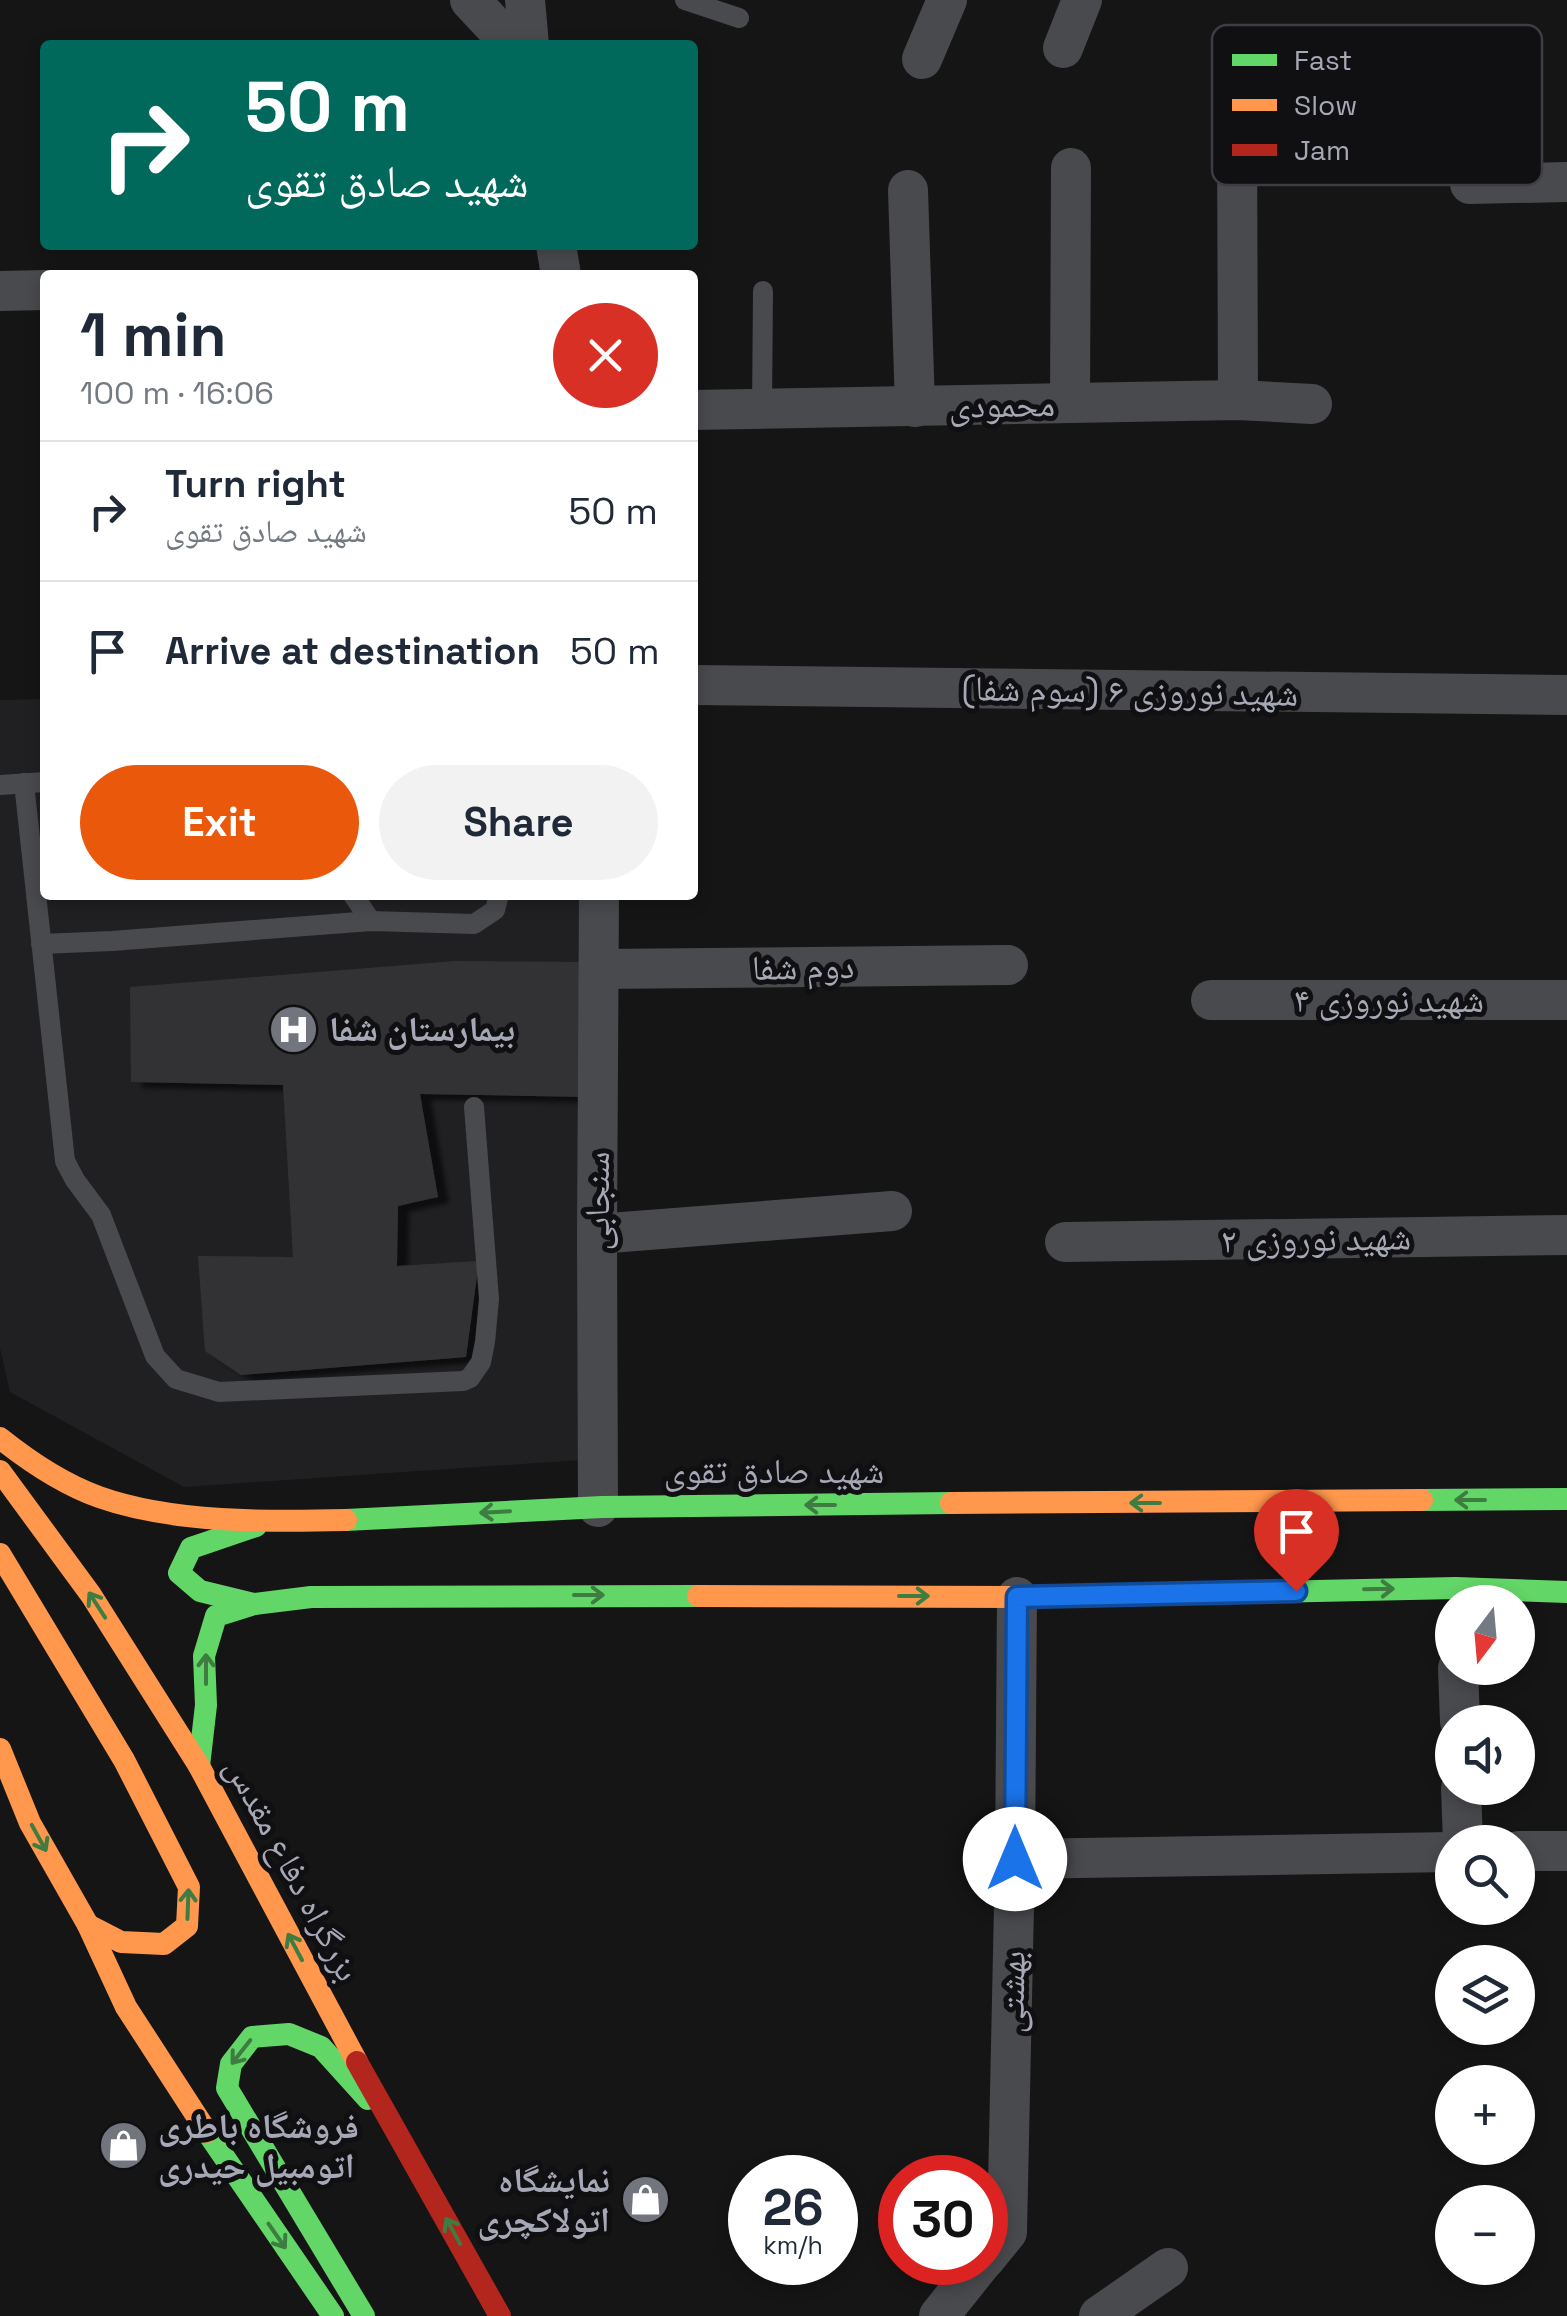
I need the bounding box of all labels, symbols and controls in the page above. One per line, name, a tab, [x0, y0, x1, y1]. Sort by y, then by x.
legend	[1212, 25, 1542, 185]
text: Fast	[1294, 42, 1352, 78]
text: 50 m	[245, 62, 410, 151]
icon: right	[80, 80, 210, 210]
text: Slow	[1294, 87, 1357, 123]
text: Jam	[1294, 132, 1350, 168]
text: شهید صادق تقوی	[245, 153, 529, 210]
text: 1 min	[80, 297, 227, 374]
button: close	[553, 303, 658, 408]
text: 100 m · 16:06	[80, 373, 274, 413]
street label: محمودی	[949, 382, 1055, 428]
text: Turn right	[165, 460, 346, 508]
icon: right	[80, 484, 135, 539]
text: 50 m	[568, 487, 658, 535]
text: شهید صادق تقوی	[165, 511, 367, 551]
icon: arrive	[80, 624, 135, 679]
text: Arrive at destination	[165, 627, 540, 675]
text: 50 m	[570, 627, 660, 675]
street label: شهید نوروزی ۶ (سوم شفا)	[961, 666, 1299, 717]
button: Exit	[80, 765, 359, 880]
button: Share	[379, 765, 658, 880]
street label: دوم شفا	[751, 944, 855, 991]
street label: شهید نوروزی ۴	[1294, 978, 1484, 1022]
hospital icon: بیمارستان شفا	[268, 1003, 320, 1055]
place label: بیمارستان شفا	[329, 1007, 515, 1051]
street label: سنجابی	[575, 1151, 619, 1251]
street label: شهید نوروزی ۲	[1220, 1215, 1412, 1263]
street label: شهید صادق تقوی	[664, 1449, 884, 1493]
pin	[1254, 1489, 1339, 1592]
one-way arrow	[1454, 1490, 1486, 1510]
one-way arrow	[1129, 1494, 1162, 1512]
one-way arrow	[804, 1496, 836, 1514]
one-way arrow	[479, 1503, 511, 1522]
icon: arrive	[1269, 1504, 1324, 1559]
one-way arrow	[1362, 1580, 1394, 1599]
north arrow	[1435, 1585, 1535, 1685]
map controls	[1435, 1585, 1535, 2285]
one-way arrow	[572, 1586, 604, 1604]
one-way arrow	[896, 1586, 929, 1606]
one-way arrow	[87, 1592, 108, 1620]
one-way arrow	[196, 1654, 215, 1686]
button: sound	[1435, 1705, 1535, 1805]
street label: بزرگراه دفاع مقدس	[216, 1750, 370, 1988]
position arrow	[963, 1807, 1067, 1911]
one-way arrow	[29, 1823, 49, 1852]
button: search	[1435, 1825, 1535, 1925]
one-way arrow	[179, 1888, 198, 1920]
one-way arrow	[285, 1932, 305, 1962]
button: layers	[1435, 1945, 1535, 2045]
street label: بهشتی	[989, 1950, 1035, 2034]
one-way arrow	[231, 2038, 252, 2065]
button: +	[1435, 2065, 1535, 2165]
place label: فروشگاه باطری اتومبیل حیدری	[158, 2104, 359, 2188]
shop icon: فروشگاه باطری اتومبیل حیدری	[97, 2120, 149, 2172]
speed limit sign: 30	[878, 2155, 1008, 2285]
place label: نمایشگاه اتولاکچری	[477, 2158, 610, 2242]
shop icon: نمایشگاه اتولاکچری	[619, 2174, 671, 2226]
text: 26	[763, 2176, 823, 2240]
button: −	[1435, 2185, 1535, 2285]
one-way arrow	[443, 2216, 463, 2246]
one-way arrow	[266, 2222, 287, 2249]
text: km/h	[763, 2229, 823, 2261]

